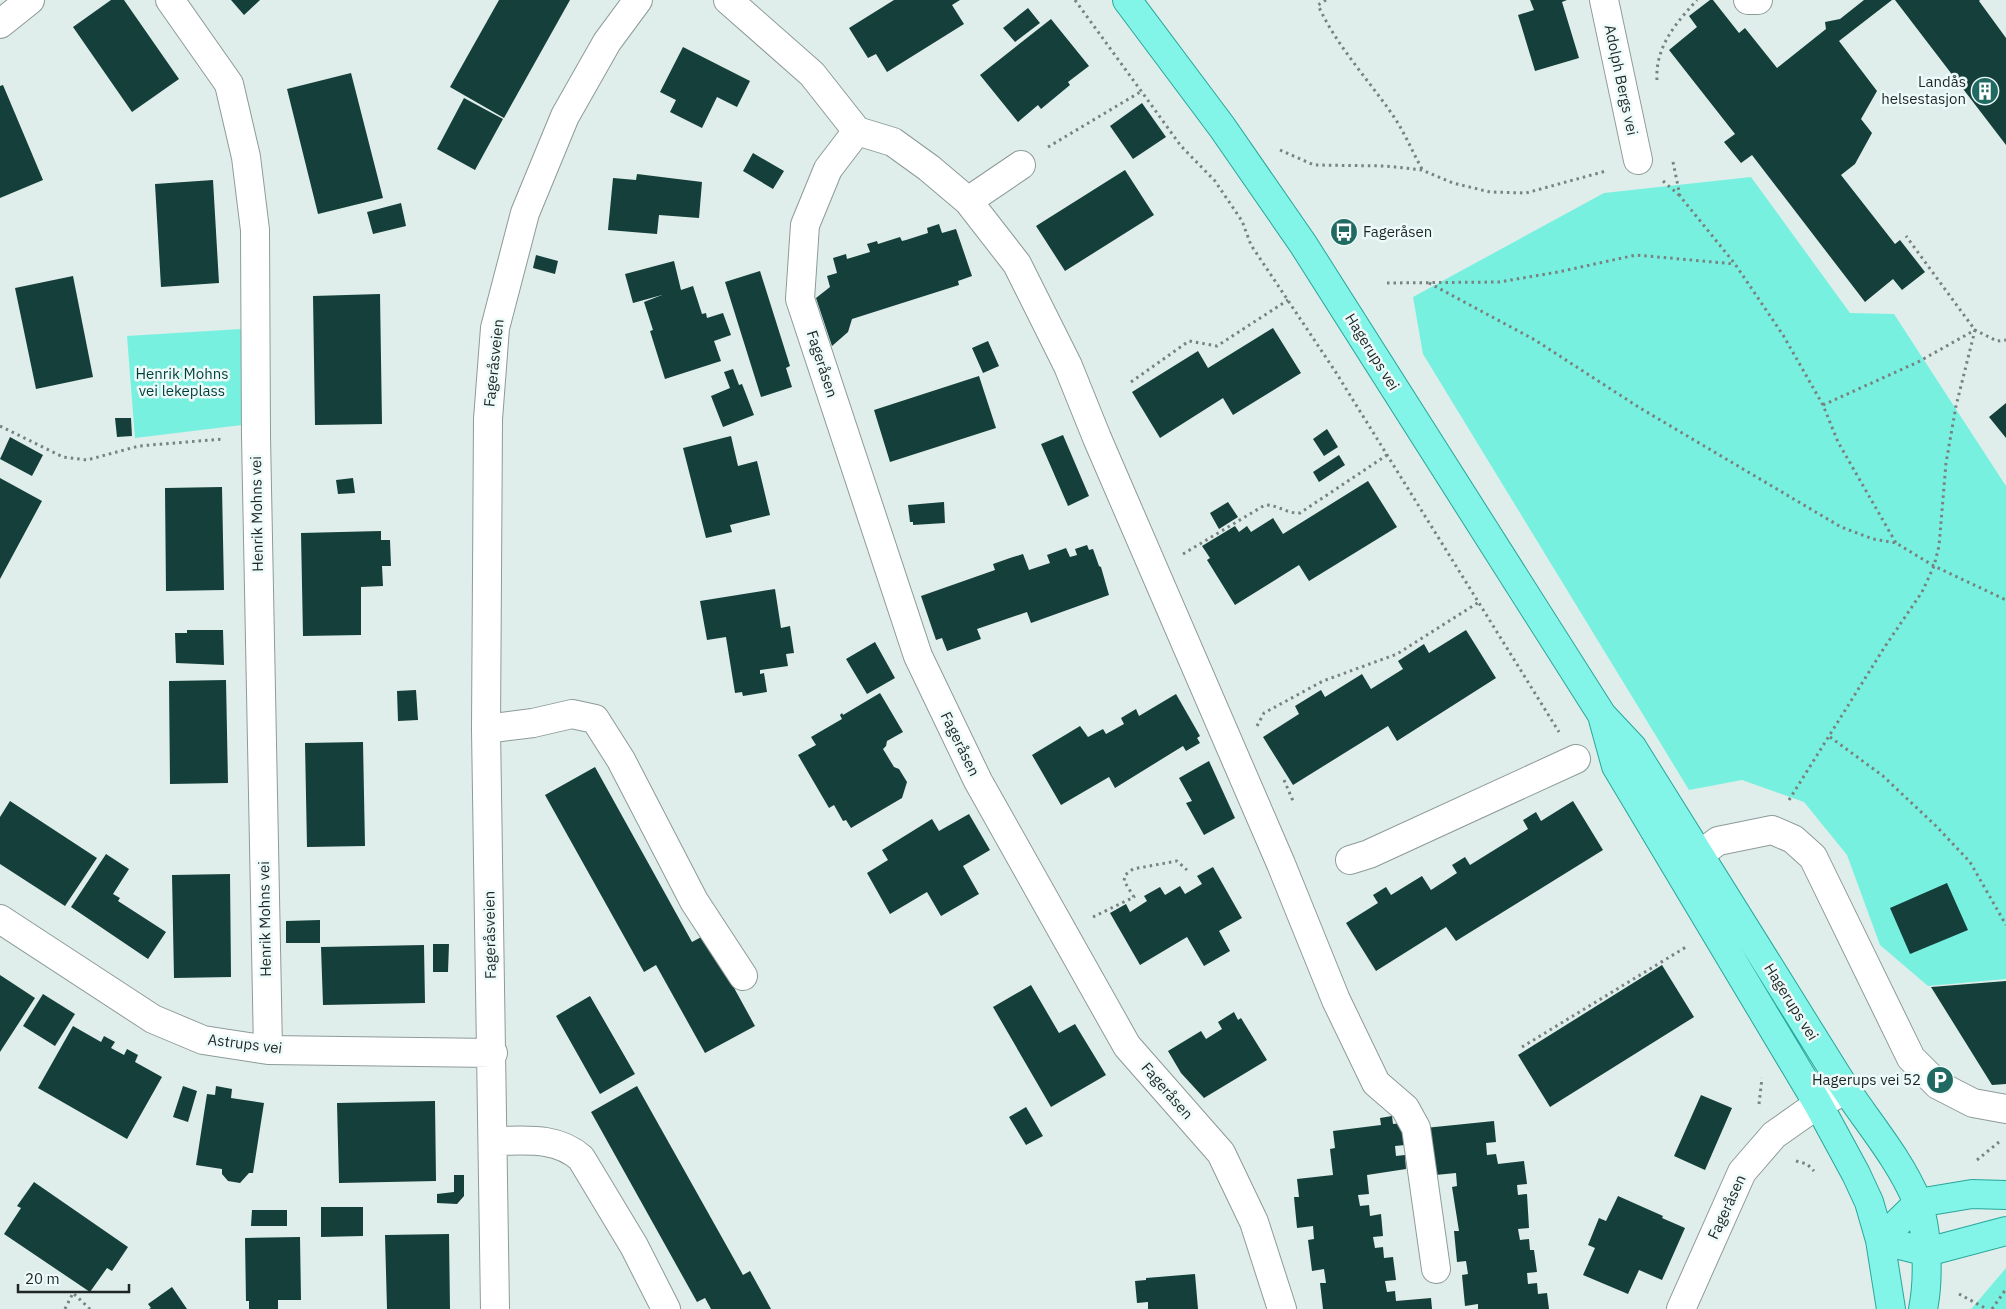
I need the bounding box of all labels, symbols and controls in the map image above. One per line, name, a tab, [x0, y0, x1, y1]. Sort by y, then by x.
street label: Adolph Bergs vei	[1600, 23, 1643, 137]
place label: Landås helsestasjon	[1881, 72, 1966, 108]
building icon: Landås helsestasjon	[1970, 76, 2000, 106]
bus stop icon: Fageråsen	[1329, 217, 1359, 247]
place label: Fageråsen	[1363, 222, 1432, 241]
street label: Hagerups vei	[1341, 310, 1404, 394]
street label: Fageråsveien	[479, 318, 508, 408]
street label: Fageråsen	[803, 328, 842, 400]
park label: Henrik Mohns vei lekeplass	[136, 364, 229, 400]
street label: Henrik Mohns vei	[246, 456, 267, 572]
street label: Fageråsen	[937, 708, 984, 779]
street label: Henrik Mohns vei	[254, 861, 275, 977]
street label: Fageråsveien	[479, 891, 500, 979]
street label: Hagerups vei	[1760, 960, 1823, 1044]
street label: Astrups vei	[207, 1030, 283, 1057]
street label: Fageråsen	[1137, 1058, 1197, 1123]
parking icon: Hagerups vei 52	[1925, 1065, 1955, 1095]
place label: Hagerups vei 52	[1812, 1070, 1921, 1089]
street label: Fageråsen	[1703, 1171, 1750, 1242]
scale bar	[18, 1262, 129, 1294]
text: 20 m	[25, 1269, 60, 1288]

